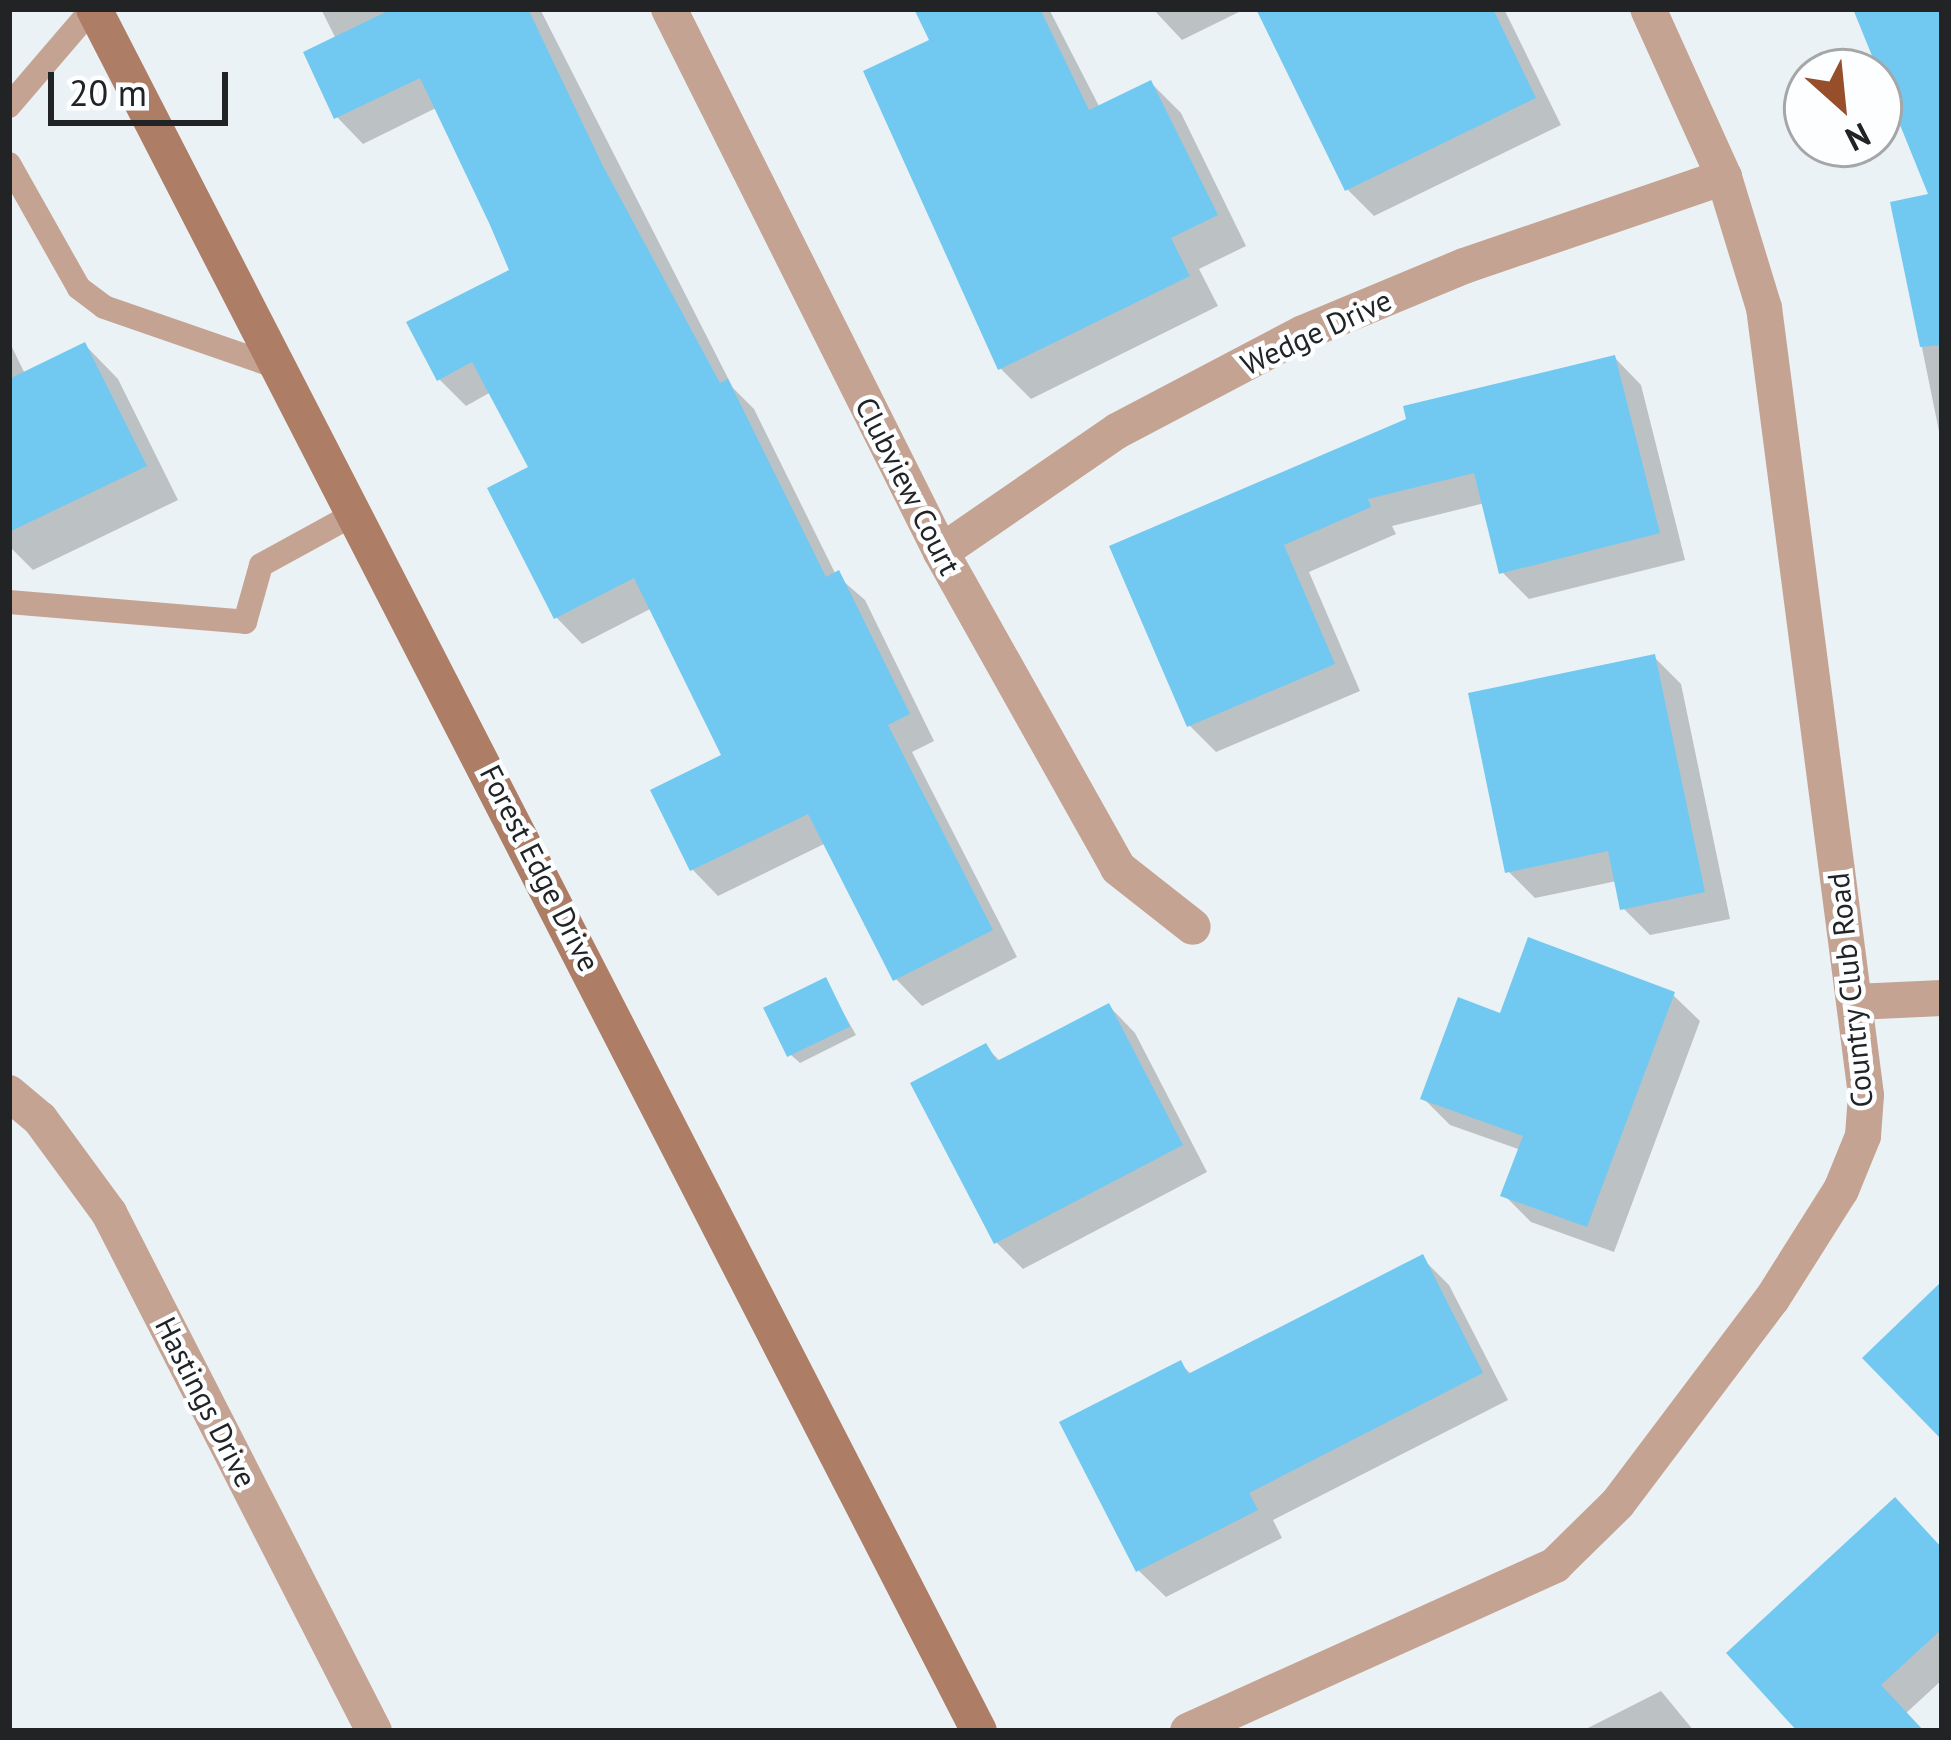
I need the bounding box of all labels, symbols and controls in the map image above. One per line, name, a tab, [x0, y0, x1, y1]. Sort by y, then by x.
scale bar	[54, 48, 234, 122]
north arrow	[1783, 48, 1903, 168]
text: 20 m	[69, 69, 147, 116]
text: N	[1839, 114, 1878, 162]
street label: Wedge Drive	[1235, 282, 1397, 382]
street label: Clubview Court	[848, 391, 968, 581]
street label: Forest Edge Drive	[473, 759, 607, 977]
street label: Country Club Road	[1820, 870, 1880, 1110]
street label: Hastings Drive	[148, 1311, 264, 1493]

